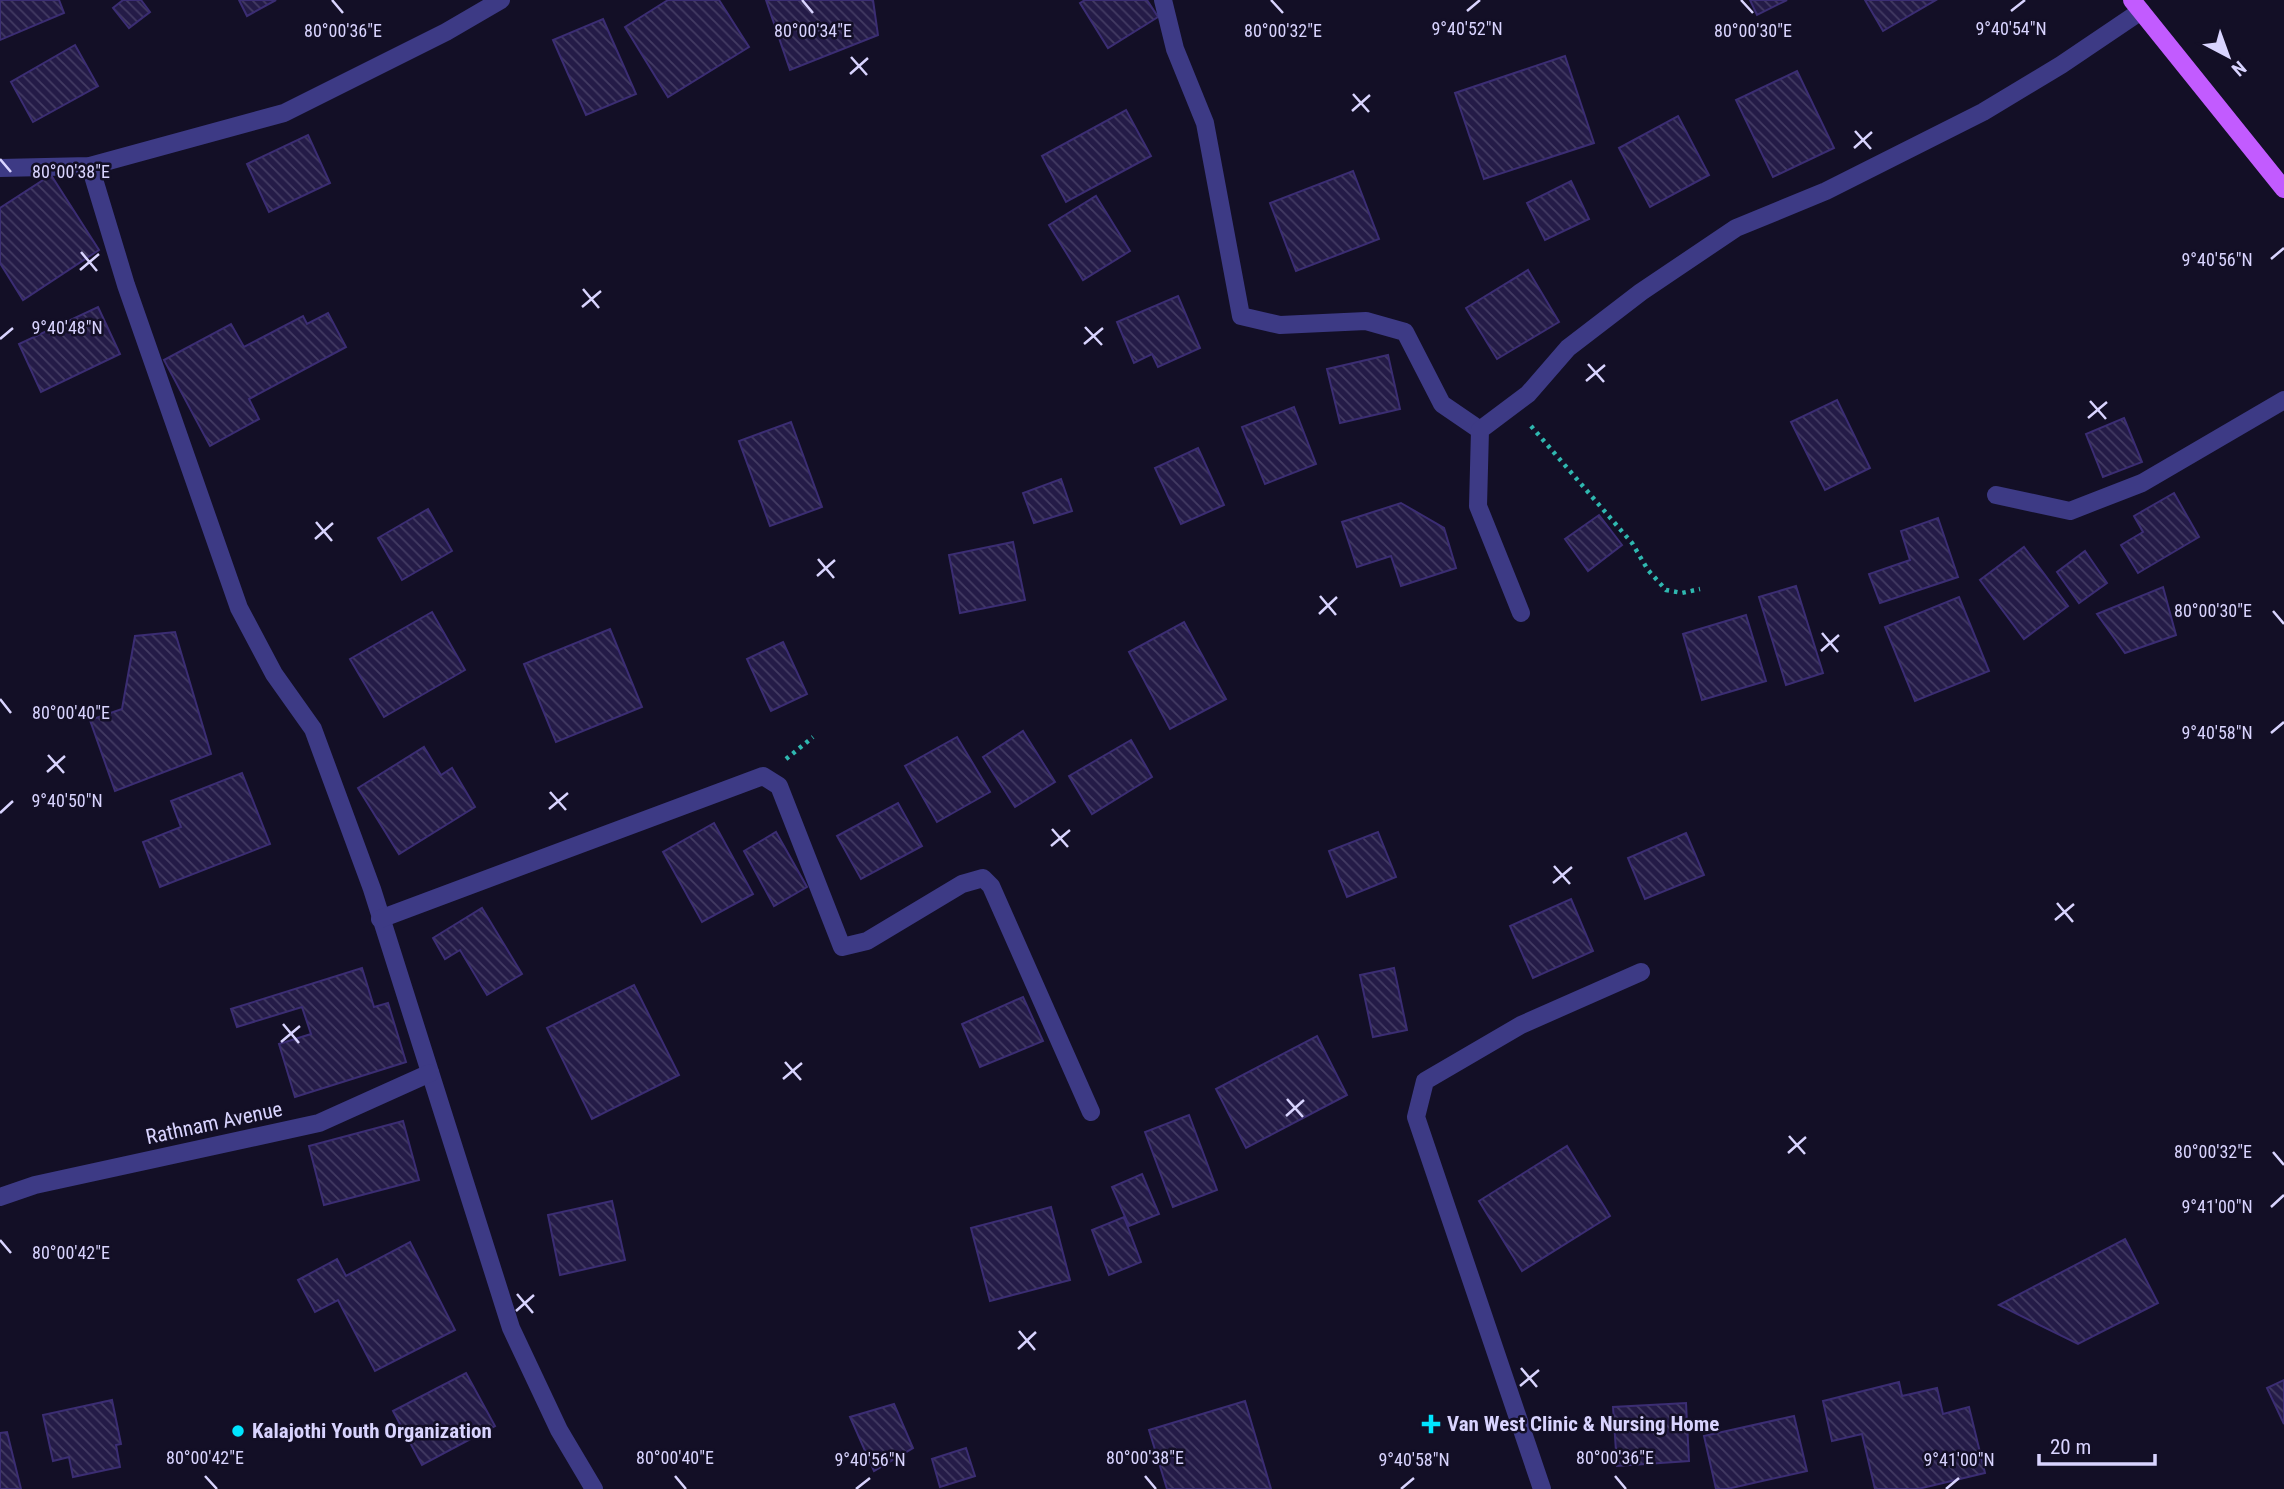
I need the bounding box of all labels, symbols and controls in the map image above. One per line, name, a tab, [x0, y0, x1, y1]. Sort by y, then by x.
text: 9°40'52"N	[1431, 18, 1503, 39]
text: 9°40'54"N	[1975, 18, 2047, 39]
text: 80°00'36"E	[304, 20, 382, 41]
text: 80°00'34"E	[774, 20, 852, 41]
text: 80°00'32"E	[1244, 20, 1322, 41]
text: 80°00'30"E	[1714, 20, 1792, 41]
north arrow	[2193, 21, 2263, 91]
text: N	[2227, 56, 2251, 81]
text: 80°00'38"E	[32, 161, 110, 182]
text: 9°40'56"N	[2181, 249, 2253, 270]
text: 9°40'48"N	[31, 317, 103, 338]
text: 80°00'30"E	[2174, 600, 2252, 621]
text: 80°00'40"E	[32, 702, 110, 723]
text: 9°40'58"N	[2181, 722, 2253, 743]
text: 9°40'50"N	[31, 790, 103, 811]
street label: Rathnam Avenue	[144, 1097, 285, 1149]
text: 80°00'32"E	[2174, 1141, 2252, 1162]
text: 9°41'00"N	[2181, 1196, 2253, 1217]
text: 80°00'42"E	[32, 1242, 110, 1263]
place label: Van West Clinic & Nursing Home	[1447, 1412, 1719, 1436]
marker: Van West Clinic & Nursing Home	[1421, 1414, 1441, 1434]
place label: Kalajothi Youth Organization	[252, 1419, 492, 1443]
scale bar	[2039, 1422, 2154, 1466]
marker: Kalajothi Youth Organization	[230, 1423, 246, 1439]
text: 20 m	[2050, 1435, 2091, 1459]
text: 80°00'42"E	[166, 1447, 244, 1468]
text: 80°00'40"E	[636, 1447, 714, 1468]
text: 80°00'38"E	[1106, 1447, 1184, 1468]
text: 80°00'36"E	[1576, 1447, 1654, 1468]
text: 9°40'56"N	[834, 1449, 906, 1470]
text: 9°40'58"N	[1378, 1449, 1450, 1470]
text: 9°41'00"N	[1923, 1449, 1995, 1470]

